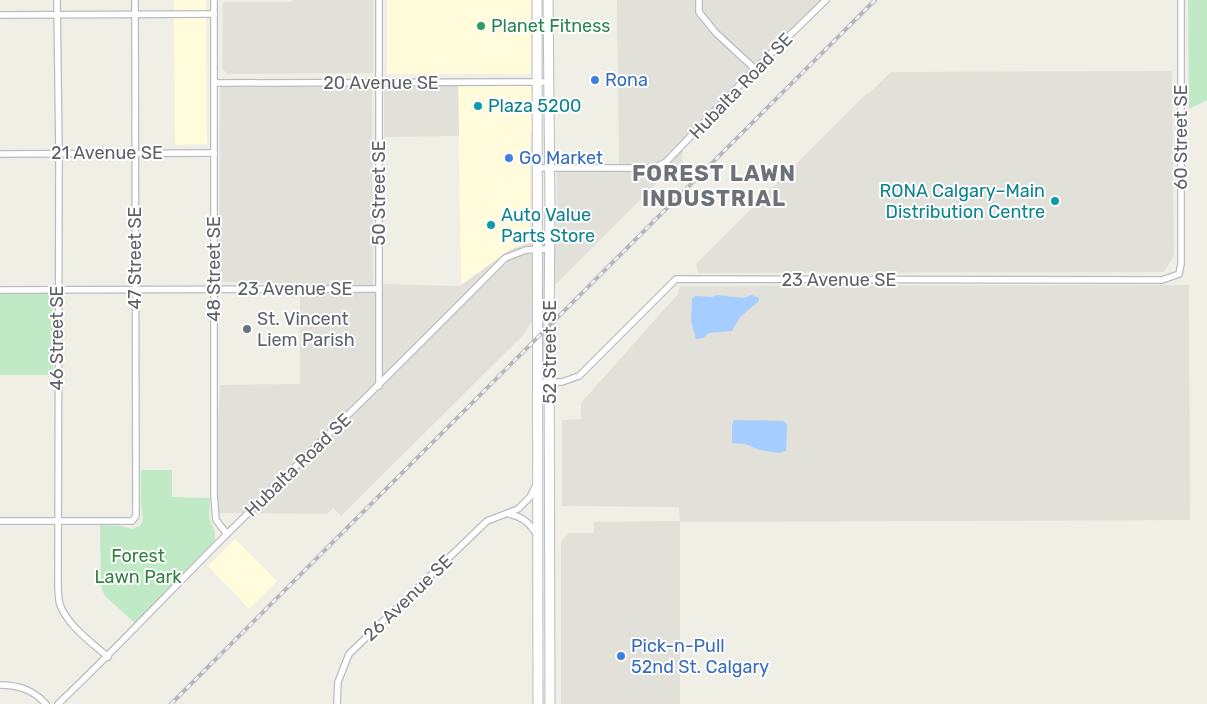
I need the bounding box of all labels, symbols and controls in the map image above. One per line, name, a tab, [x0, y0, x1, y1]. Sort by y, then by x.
place label: Planet Fitness	[491, 15, 611, 37]
marker: Planet Fitness	[475, 20, 487, 32]
street label: Hubalta Road SE	[685, 28, 797, 144]
place label: Rona	[605, 69, 648, 91]
street label: 20 Avenue SE	[323, 72, 439, 94]
marker: Rona	[589, 74, 601, 86]
street label: 60 Street SE	[1170, 84, 1192, 190]
place label: Plaza 5200	[488, 95, 582, 117]
marker: Plaza 5200	[472, 100, 484, 112]
street label: 50 Street SE	[368, 140, 390, 246]
street label: 21 Avenue SE	[51, 142, 163, 164]
place label: Go Market	[519, 147, 603, 169]
marker: Go Market	[503, 152, 515, 164]
district label: FOREST LAWN INDUSTRIAL	[632, 160, 796, 212]
place label: RONA Calgary–Main Distribution Centre	[879, 180, 1045, 223]
marker: RONA Calgary–Main Distribution Centre	[1049, 195, 1061, 207]
place label: Auto Value Parts Store	[501, 204, 595, 247]
street label: 47 Street SE	[124, 206, 146, 310]
street label: 48 Street SE	[203, 216, 225, 322]
marker: Auto Value Parts Store	[485, 219, 497, 231]
street label: 23 Avenue SE	[782, 269, 896, 291]
street label: 23 Avenue SE	[238, 278, 352, 300]
street label: 46 Street SE	[46, 286, 68, 391]
street label: 52 Street SE	[539, 300, 561, 404]
place label: St. Vincent Liem Parish	[257, 308, 355, 351]
marker: St. Vincent Liem Parish	[241, 323, 253, 335]
street label: Hubalta Road SE	[240, 409, 356, 521]
park label: Forest Lawn Park	[94, 545, 182, 588]
street label: 26 Avenue SE	[359, 550, 457, 646]
place label: Pick-n-Pull 52nd St. Calgary	[631, 635, 769, 678]
marker: Pick-n-Pull 52nd St. Calgary	[615, 650, 627, 662]

